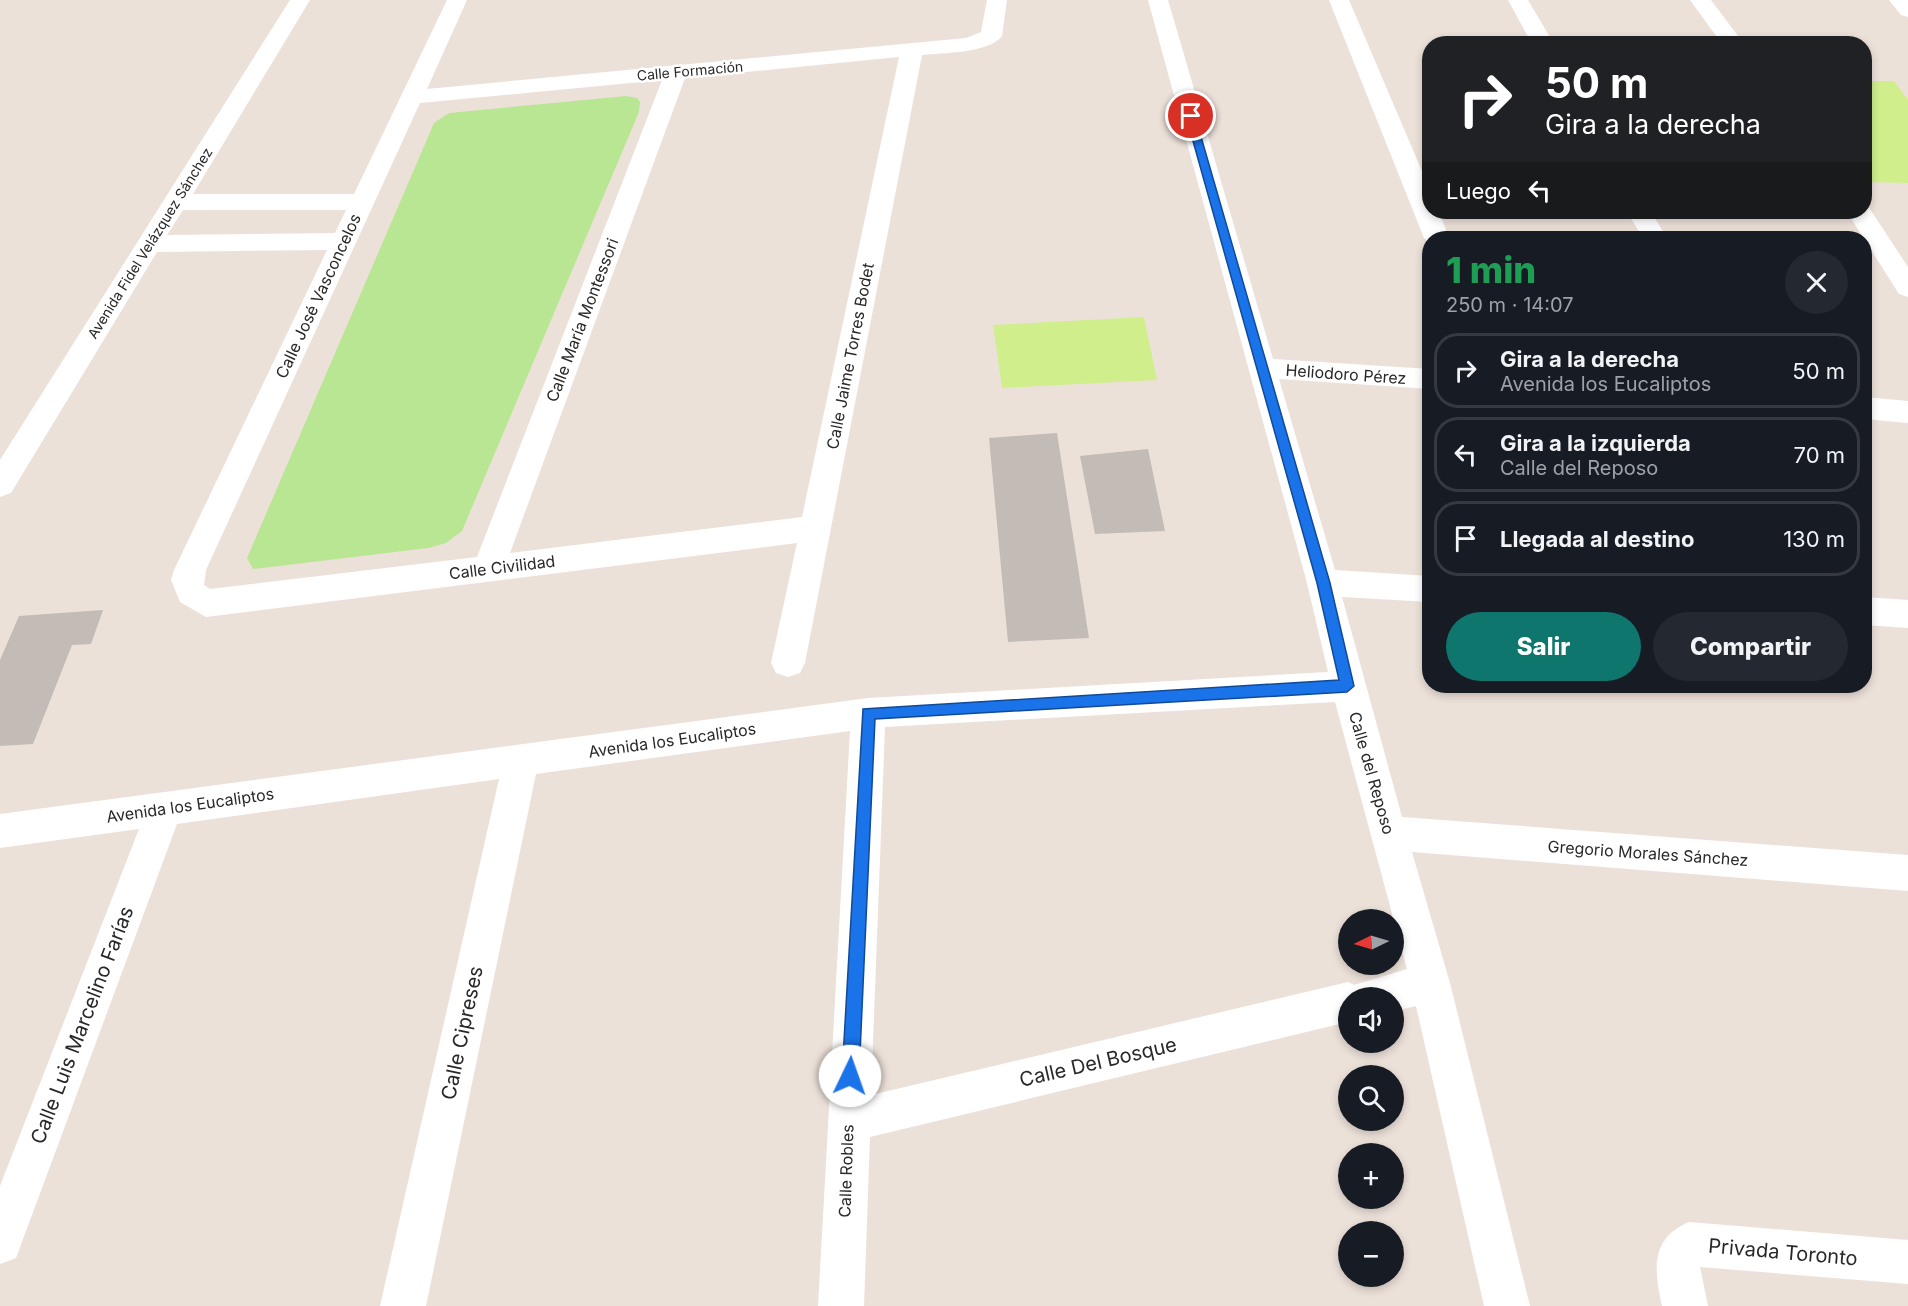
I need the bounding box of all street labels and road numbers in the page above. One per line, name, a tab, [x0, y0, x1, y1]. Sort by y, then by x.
street label: Calle Formación	[636, 57, 744, 84]
street label: Avenida Fidel Velázquez Sánchez	[84, 144, 216, 341]
street label: Calle José Vasconcelos	[271, 210, 365, 382]
street label: Calle María Montessori	[542, 235, 622, 405]
street label: Calle Jaime Torres Bodet	[822, 261, 878, 451]
street label: Heliodoro Pérez	[1285, 360, 1407, 388]
street label: Calle Civilidad	[448, 551, 556, 583]
street label: Calle del Reposo	[1345, 709, 1399, 837]
street label: Avenida los Eucaliptos	[587, 718, 757, 762]
street label: Avenida los Eucaliptos	[105, 783, 275, 827]
street label: Gregorio Morales Sánchez	[1547, 836, 1749, 870]
street label: Calle Luis Marcelino Farías	[26, 903, 138, 1147]
street label: Calle Cipreses	[436, 964, 488, 1102]
street label: Calle Del Bosque	[1017, 1032, 1179, 1092]
street label: Calle Robles	[834, 1124, 858, 1218]
street label: Privada Toronto	[1707, 1234, 1859, 1270]

